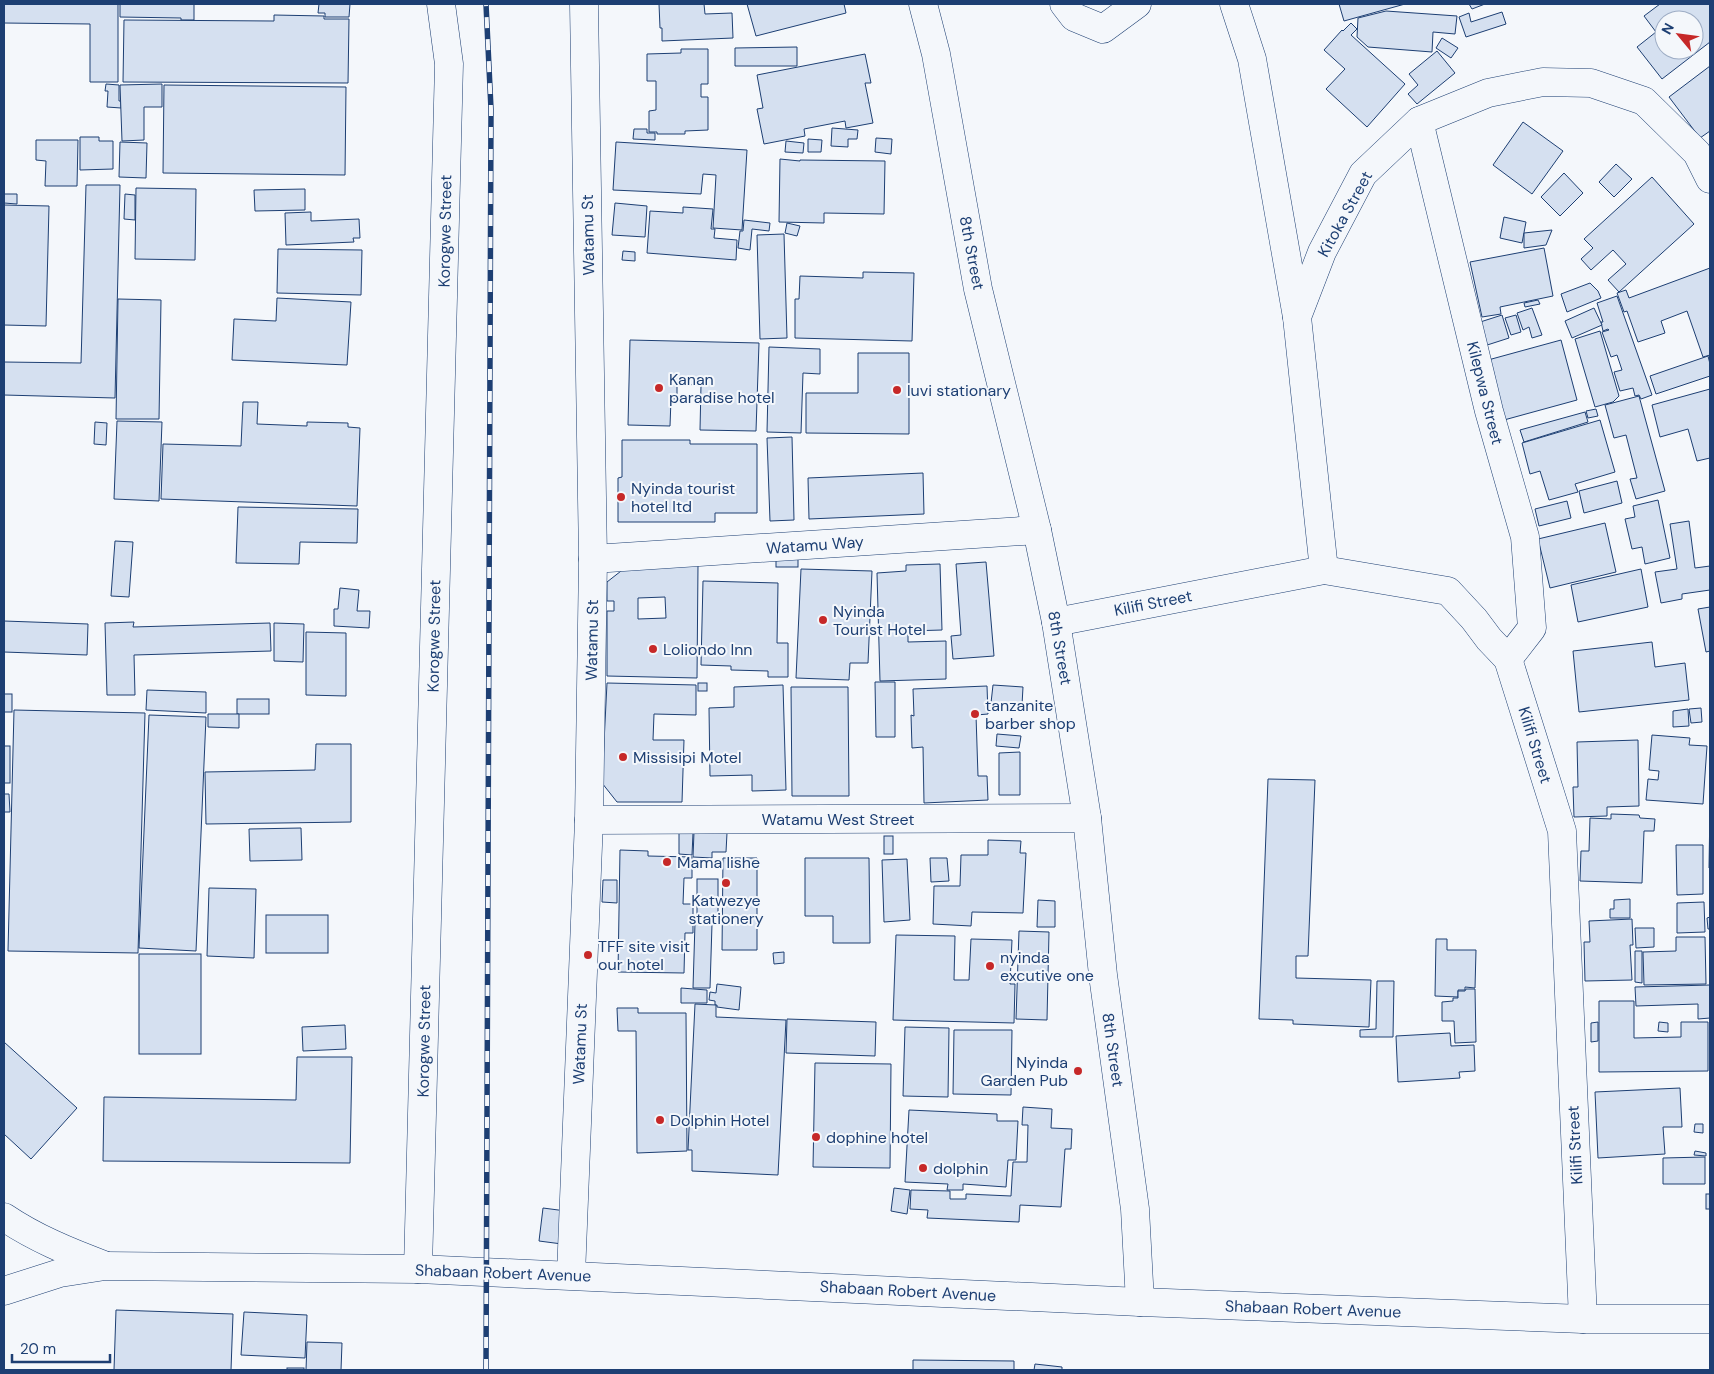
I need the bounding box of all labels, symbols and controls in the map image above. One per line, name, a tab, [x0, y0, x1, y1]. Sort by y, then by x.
north arrow	[1654, 10, 1704, 60]
text: N	[1657, 20, 1678, 38]
street label: Kitoka Street	[1313, 167, 1377, 261]
street label: Korogwe Street	[434, 175, 456, 287]
street label: Watamu St	[577, 194, 599, 276]
street label: 8th Street	[955, 214, 989, 292]
street label: Kilepwa Street	[1462, 339, 1508, 447]
place label: Kanan paradise hotel	[669, 369, 775, 408]
place label: luvi stationary	[907, 380, 1011, 401]
marker: Kanan paradise hotel	[653, 382, 665, 394]
marker: luvi stationary	[891, 384, 903, 396]
place label: Nyinda tourist hotel ltd	[631, 478, 735, 517]
marker: Nyinda tourist hotel ltd	[615, 491, 627, 503]
street label: Watamu Way	[765, 531, 865, 559]
street label: Korogwe Street	[423, 580, 445, 692]
street label: Kilifi Street	[1112, 585, 1194, 621]
street label: Watamu St	[581, 599, 603, 681]
place label: Nyinda Tourist Hotel	[833, 601, 926, 640]
street label: 8th Street	[1043, 609, 1077, 687]
marker: Nyinda Tourist Hotel	[817, 614, 829, 626]
place label: Loliondo Inn	[663, 639, 753, 660]
marker: Loliondo Inn	[647, 643, 659, 655]
place label: tanzanite barber shop	[985, 695, 1076, 734]
street label: Kilifi Street	[1513, 704, 1557, 786]
marker: tanzanite barber shop	[969, 708, 981, 720]
place label: Missisipi Motel	[633, 747, 742, 768]
marker: Missisipi Motel	[617, 751, 629, 763]
street label: Watamu West Street	[761, 809, 915, 830]
place label: Mama lishe	[677, 852, 760, 873]
marker: Mama lishe	[661, 856, 673, 868]
marker: Katwezye stationery	[720, 877, 732, 889]
place label: Katwezye stationery	[688, 890, 764, 929]
place label: TFF site visit our hotel	[598, 936, 690, 975]
place label: nyinda excutive one	[1000, 947, 1094, 986]
marker: TFF site visit our hotel	[582, 949, 594, 961]
marker: nyinda excutive one	[984, 960, 996, 972]
street label: Korogwe Street	[413, 985, 435, 1097]
street label: Watamu St	[568, 1003, 592, 1085]
street label: 8th Street	[1097, 1011, 1129, 1089]
place label: Nyinda Garden Pub	[981, 1052, 1068, 1091]
marker: Nyinda Garden Pub	[1072, 1065, 1084, 1077]
street label: Kilifi Street	[1562, 1105, 1588, 1185]
place label: Dolphin Hotel	[670, 1110, 769, 1131]
marker: Dolphin Hotel	[654, 1114, 666, 1126]
place label: dophine hotel	[826, 1127, 928, 1148]
marker: dophine hotel	[810, 1131, 822, 1143]
place label: dolphin	[933, 1158, 988, 1179]
marker: dolphin	[917, 1162, 929, 1174]
street label: Shabaan Robert Avenue	[414, 1259, 592, 1287]
street label: Shabaan Robert Avenue	[819, 1276, 997, 1306]
street label: Shabaan Robert Avenue	[1224, 1295, 1402, 1323]
scale bar	[12, 1332, 110, 1364]
text: 20 m	[20, 1339, 56, 1359]

